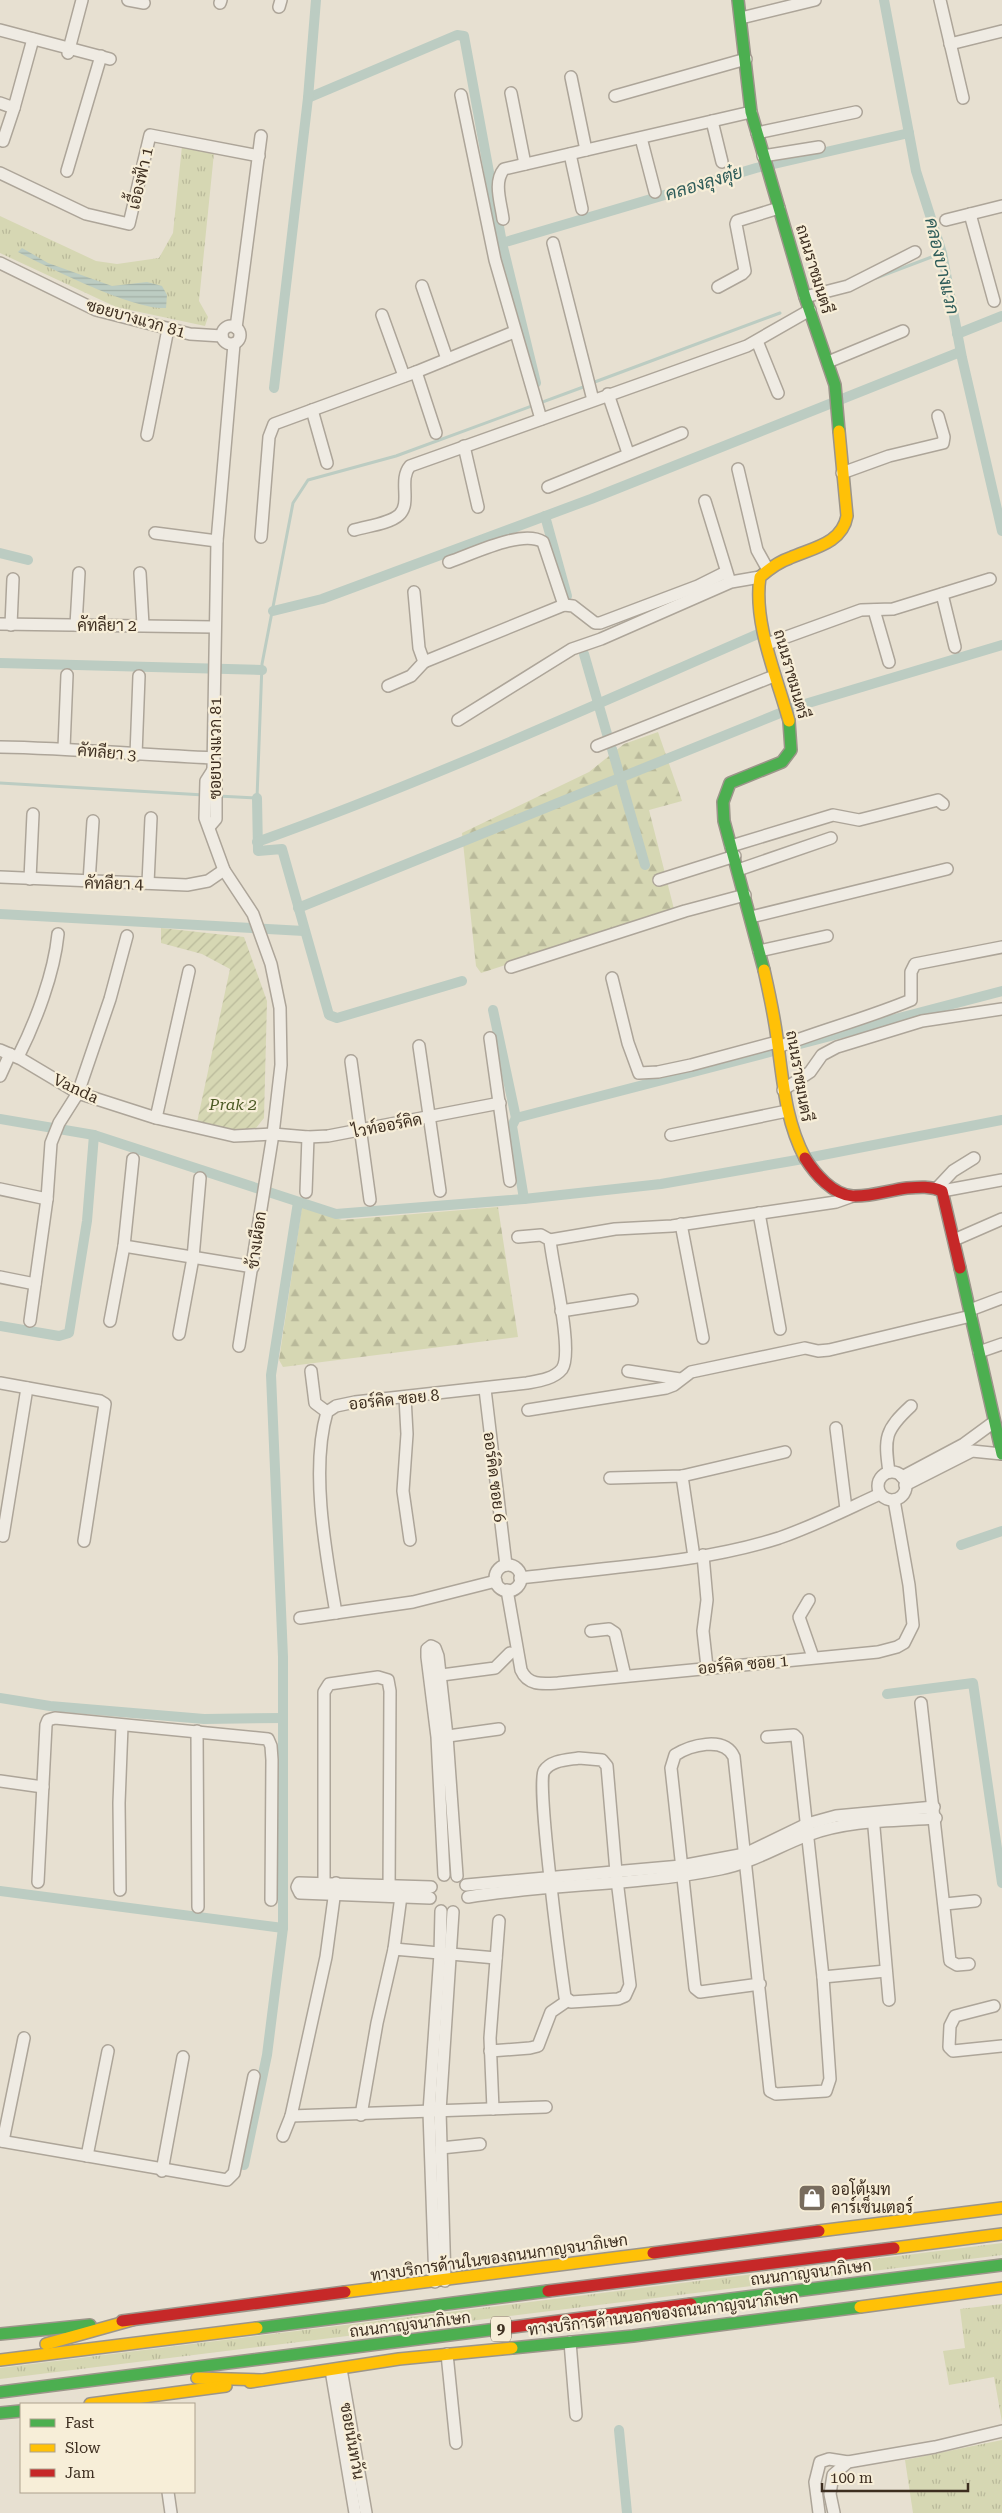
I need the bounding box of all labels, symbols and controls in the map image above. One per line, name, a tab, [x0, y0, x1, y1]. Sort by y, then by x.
street label: เอื้องฟ้า 1	[119, 144, 157, 211]
water label: คลองลุงตุ๋ย	[662, 160, 746, 206]
water label: คลองบางแวก	[921, 216, 964, 316]
street label: ถนนราชมนตรี	[792, 222, 839, 316]
street label: ซอยบางแวก 81	[84, 295, 188, 342]
street label: คัทลียา 2	[77, 614, 137, 635]
street label: ถนนราชมนตรี	[770, 627, 815, 721]
street label: ซอยบางแวก 81	[206, 697, 225, 799]
street label: คัทลียา 3	[77, 738, 138, 765]
street label: คัทลียา 4	[84, 871, 144, 894]
street label: ถนนราชมนตรี	[782, 1029, 819, 1123]
street label: Vanda	[50, 1070, 102, 1107]
park label: Prak 2	[208, 1095, 257, 1114]
street label: ไวท์ออร์คิด	[348, 1106, 424, 1142]
street label: ช้างเผือก	[242, 1210, 270, 1270]
street label: ออร์คิด ซอย 8	[347, 1382, 440, 1414]
street label: ออร์คิด ซอย 6	[480, 1430, 512, 1523]
street label: ออร์คิด ซอย 1	[697, 1648, 789, 1678]
place label: ออโต้เมท คาร์เซ็นเตอร์	[831, 2178, 913, 2217]
shop icon: ออโต้เมท คาร์เซ็นเตอร์	[797, 2183, 827, 2213]
street label: ทางบริการด้านในของถนนกาญจนาภิเษก	[369, 2228, 629, 2285]
street label: ถนนกาญจนาภิเษก	[750, 2256, 873, 2289]
street label: ทางบริการด้านนอกของถนนกาญจนาภิเษก	[527, 2286, 799, 2340]
street label: ถนนกาญจนาภิเษก	[349, 2308, 472, 2341]
road number: 9	[491, 2316, 511, 2342]
street label: ซอยนันทวัน	[336, 2401, 370, 2481]
legend	[20, 2403, 195, 2493]
text: Fast	[65, 2414, 95, 2432]
text: Slow	[65, 2439, 101, 2457]
scale bar	[822, 2460, 968, 2492]
text: Jam	[65, 2464, 95, 2482]
text: 100 m	[830, 2469, 873, 2487]

